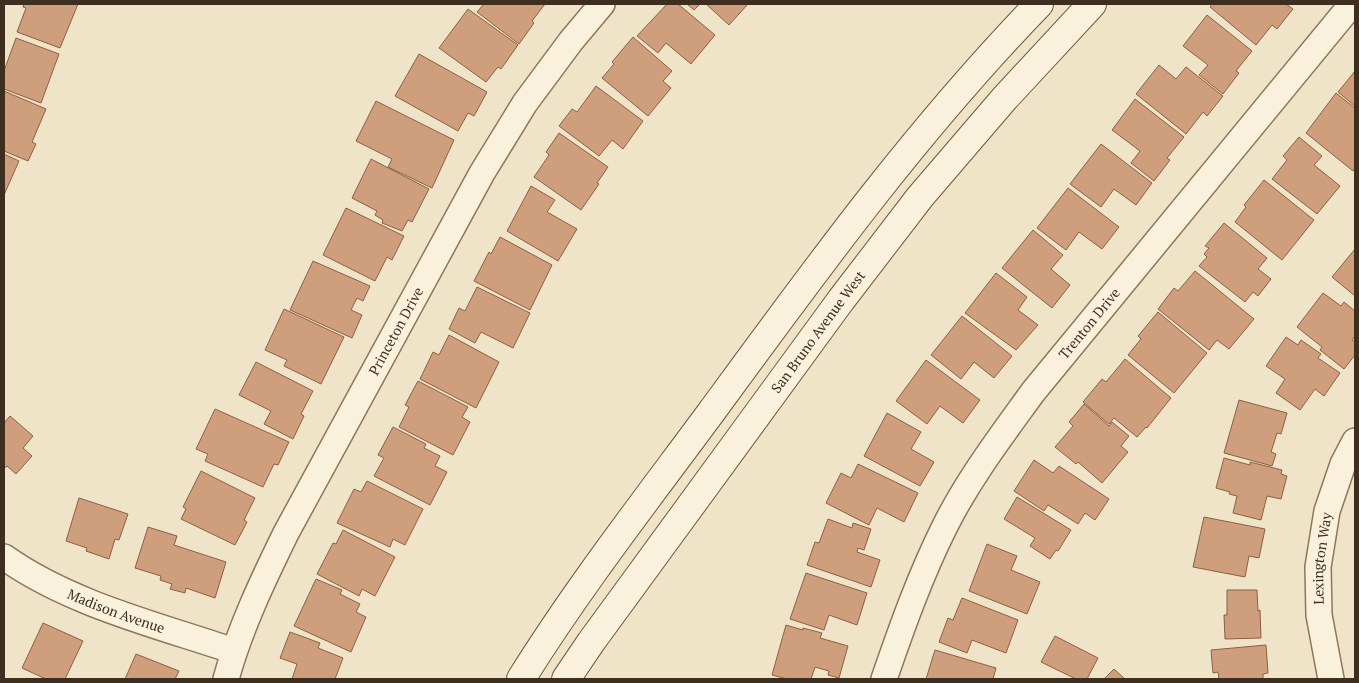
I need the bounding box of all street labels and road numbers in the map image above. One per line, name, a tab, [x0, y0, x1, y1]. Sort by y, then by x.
street label: San Bruno Avenue West	[766, 266, 870, 397]
street label: Princeton Drive	[364, 283, 427, 378]
street label: Trenton Drive	[1054, 283, 1124, 363]
street label: Lexington Way	[1308, 510, 1336, 605]
street label: Madison Avenue	[65, 584, 167, 637]

